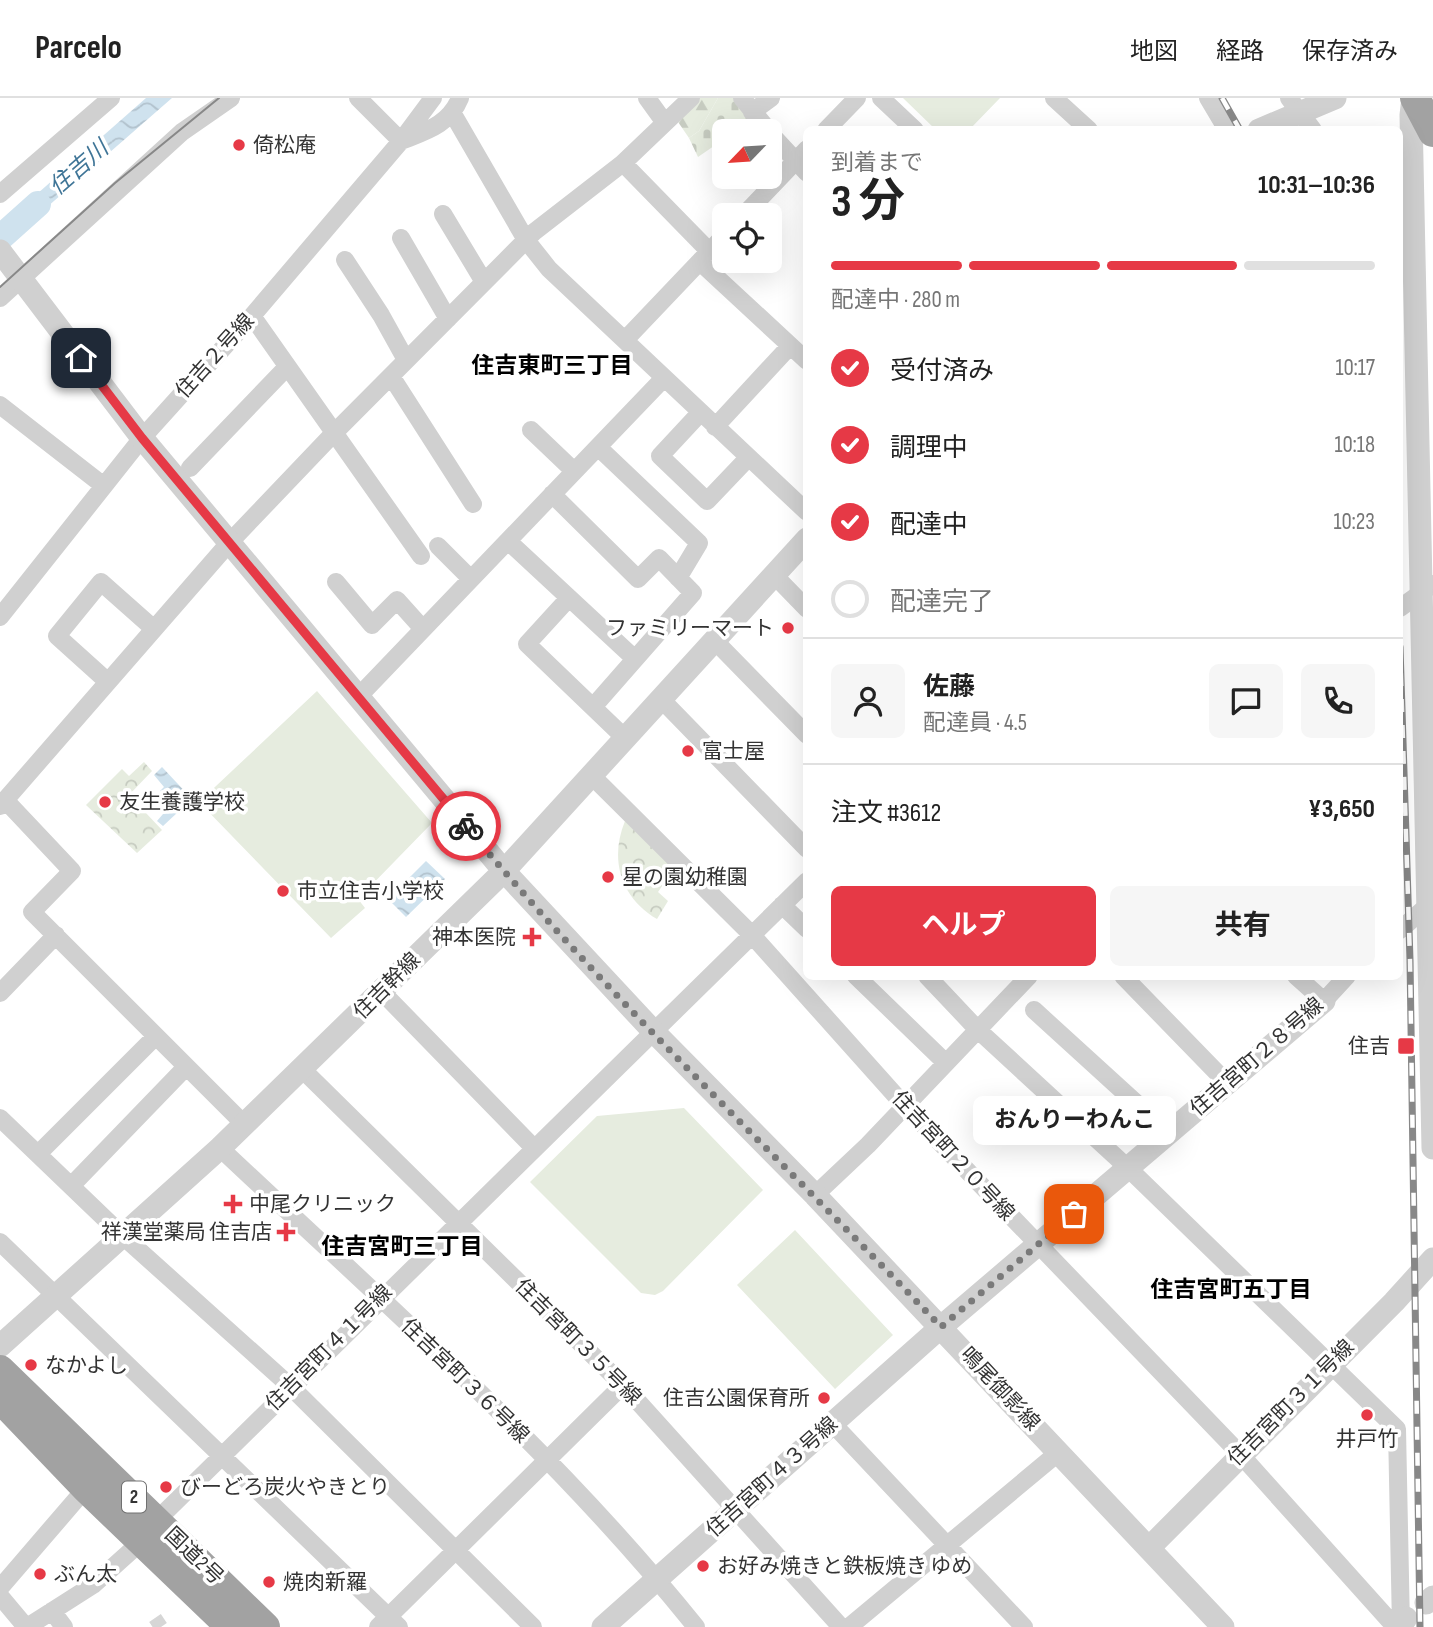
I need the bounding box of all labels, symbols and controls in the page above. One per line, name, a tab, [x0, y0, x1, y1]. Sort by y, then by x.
text: Parcelo	[35, 28, 122, 68]
text: 地図	[1130, 37, 1178, 66]
text: 経路	[1216, 37, 1264, 66]
text: 保存済み	[1302, 37, 1398, 66]
north arrow	[712, 119, 782, 189]
map controls	[712, 119, 782, 273]
water label: 住吉川	[44, 133, 116, 201]
place label: 倚松庵	[253, 133, 316, 158]
marker: 倚松庵	[231, 137, 247, 153]
text: 到着まで	[831, 149, 923, 177]
text: 10:31–10:36	[1258, 170, 1375, 201]
text: 3 分	[831, 175, 905, 230]
button: locate	[712, 203, 782, 273]
text: 配達中 · 280 m	[831, 286, 960, 314]
street label: 住吉２号線	[171, 309, 259, 403]
pin	[51, 328, 111, 388]
icon: home	[62, 339, 100, 377]
icon: check	[831, 349, 869, 387]
district label: 住吉東町三丁目	[472, 352, 633, 380]
text: 10:17	[1335, 354, 1375, 382]
text: 受付済み	[890, 356, 994, 387]
icon: check	[831, 426, 869, 464]
text: 10:18	[1334, 431, 1375, 459]
text: 調理中	[890, 433, 968, 464]
icon: check	[831, 503, 869, 541]
text: 10:23	[1333, 508, 1375, 536]
text: 配達中	[890, 510, 968, 541]
text: 配達完了	[890, 587, 994, 618]
place label: ファミリーマート	[606, 616, 774, 641]
marker: ファミリーマート	[780, 620, 796, 636]
button: person	[831, 664, 905, 738]
button: chat	[1209, 664, 1283, 738]
button: phone	[1301, 664, 1375, 738]
text: 佐藤	[923, 672, 975, 703]
text: 配達員 · 4.5	[923, 709, 1027, 737]
place label: 富士屋	[702, 739, 765, 764]
marker: 富士屋	[680, 743, 696, 759]
place label: 友生養護学校	[119, 790, 245, 815]
courier	[431, 791, 501, 861]
marker: 友生養護学校	[97, 794, 113, 810]
text: ¥3,650	[1308, 794, 1375, 825]
text: 注文 #3612	[831, 798, 941, 829]
icon: bike	[447, 807, 485, 845]
place label: 星の園幼稚園	[622, 865, 748, 890]
marker: 星の園幼稚園	[600, 869, 616, 885]
place label: 市立住吉小学校	[297, 879, 444, 904]
marker: 市立住吉小学校	[275, 883, 291, 899]
button: ヘルプ	[831, 886, 1096, 966]
button: 共有	[1110, 886, 1375, 966]
place label: 神本医院	[432, 925, 516, 950]
marker: 神本医院	[522, 927, 542, 947]
street label: 住吉幹線	[348, 947, 426, 1025]
street label: 住吉宮町２８号線	[1185, 992, 1329, 1122]
place label: 住吉	[1348, 1034, 1390, 1059]
marker: 住吉	[1396, 1036, 1416, 1056]
street label: 住吉宮町２０号線	[887, 1086, 1019, 1226]
callout: おんりーわんこ	[972, 1095, 1176, 1144]
text: おんりーわんこ	[994, 1106, 1155, 1134]
pin	[1044, 1184, 1104, 1244]
place label: 中尾クリニック	[249, 1192, 396, 1217]
marker: 中尾クリニック	[223, 1194, 243, 1214]
icon: bag	[1055, 1195, 1093, 1233]
place label: 祥漢堂薬局 住吉店	[101, 1220, 272, 1245]
marker: 祥漢堂薬局 住吉店	[278, 1224, 294, 1240]
district label: 住吉宮町三丁目	[322, 1233, 483, 1261]
street label: 住吉宮町３５号線	[510, 1274, 646, 1410]
district label: 住吉宮町五丁目	[1151, 1276, 1312, 1304]
street label: 住吉宮町４１号線	[261, 1280, 397, 1416]
street label: 住吉宮町３６号線	[396, 1314, 534, 1448]
street label: 住吉宮町３１号線	[1223, 1335, 1359, 1471]
street label: 鳴尾御影線	[955, 1342, 1045, 1436]
place label: なかよし	[45, 1353, 128, 1378]
marker: なかよし	[23, 1357, 39, 1373]
place label: 住吉公園保育所	[663, 1386, 810, 1411]
marker: 住吉公園保育所	[816, 1390, 832, 1406]
marker: 井戸竹	[1359, 1407, 1375, 1423]
street label: 住吉宮町４３号線	[701, 1412, 843, 1542]
place label: 井戸竹	[1336, 1427, 1399, 1452]
place label: びーどろ炭火やきとり	[180, 1475, 390, 1500]
marker: びーどろ炭火やきとり	[158, 1479, 174, 1495]
road number: 2	[122, 1482, 146, 1512]
street label: 国道2号	[160, 1522, 228, 1590]
place label: お好み焼きと鉄板焼き ゆめ	[717, 1554, 972, 1579]
marker: お好み焼きと鉄板焼き ゆめ	[695, 1558, 711, 1574]
place label: ぶん太	[54, 1562, 117, 1587]
marker: ぶん太	[32, 1566, 48, 1582]
place label: 焼肉新羅	[283, 1570, 367, 1595]
marker: 焼肉新羅	[261, 1574, 277, 1590]

